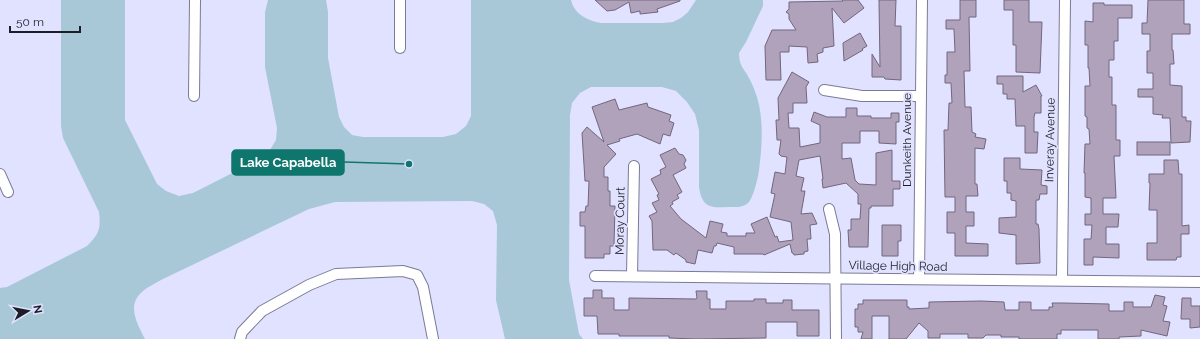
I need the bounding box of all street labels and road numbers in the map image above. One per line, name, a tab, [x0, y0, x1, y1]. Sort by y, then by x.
street label: Dunkeith Avenue	[900, 93, 914, 187]
street label: Inveray Avenue	[1042, 98, 1058, 182]
street label: Moray Court	[612, 187, 628, 255]
street label: Village High Road	[848, 258, 948, 274]

